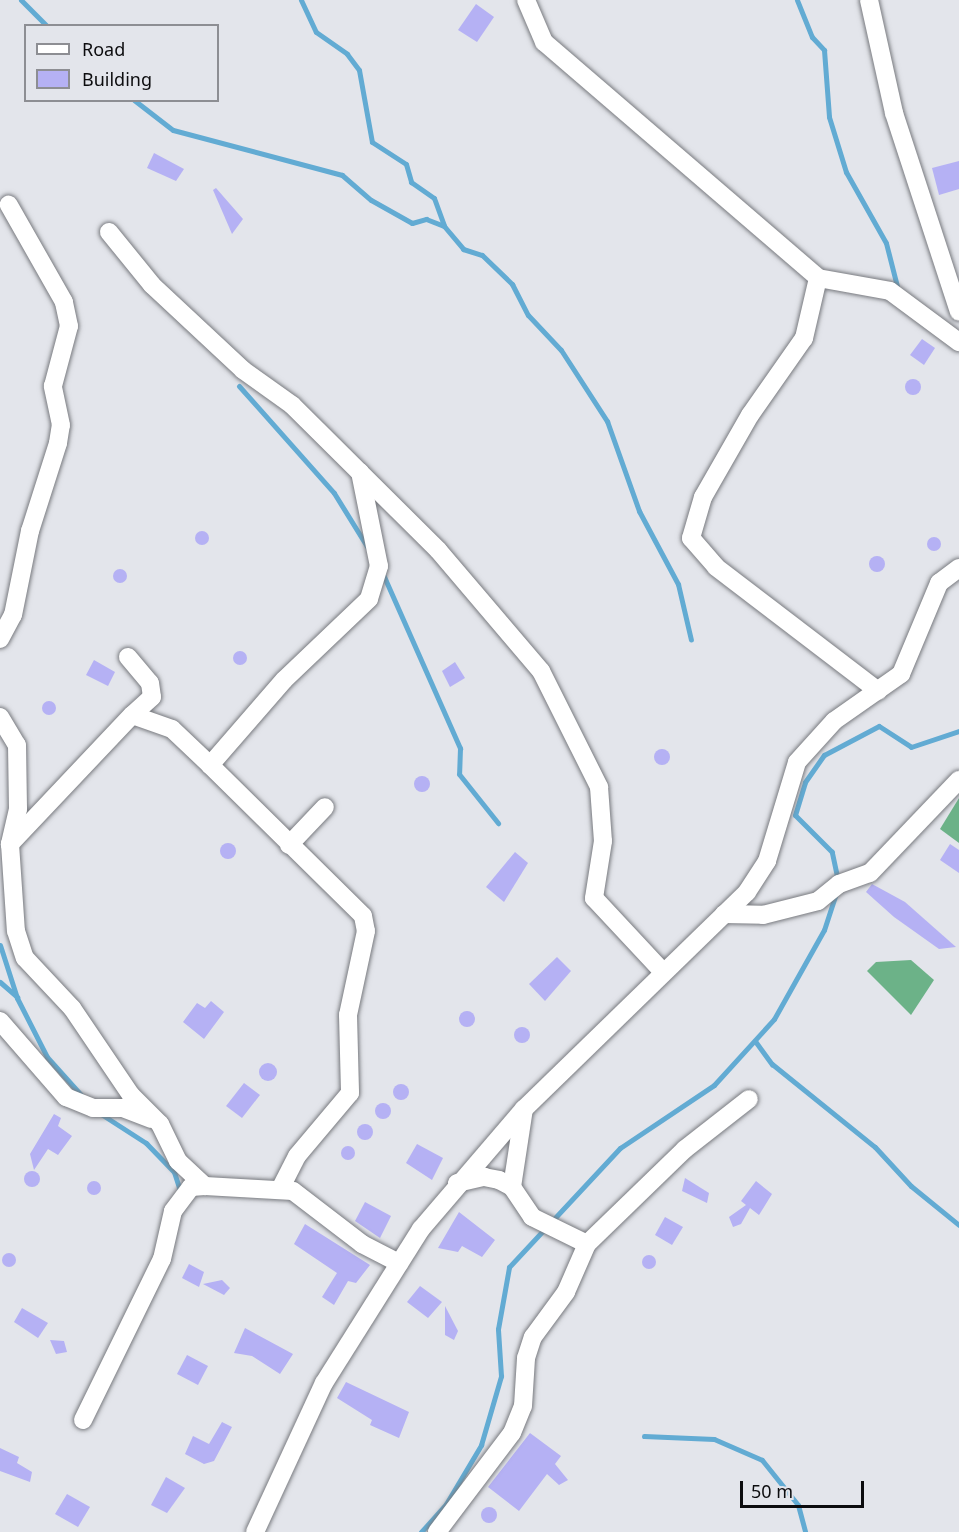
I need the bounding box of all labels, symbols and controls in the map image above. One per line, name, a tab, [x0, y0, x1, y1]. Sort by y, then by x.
legend	[24, 24, 219, 102]
text: Road	[82, 37, 125, 61]
text: Building	[82, 67, 152, 91]
scale bar	[743, 1469, 868, 1507]
text: 50 m	[751, 1479, 793, 1503]

